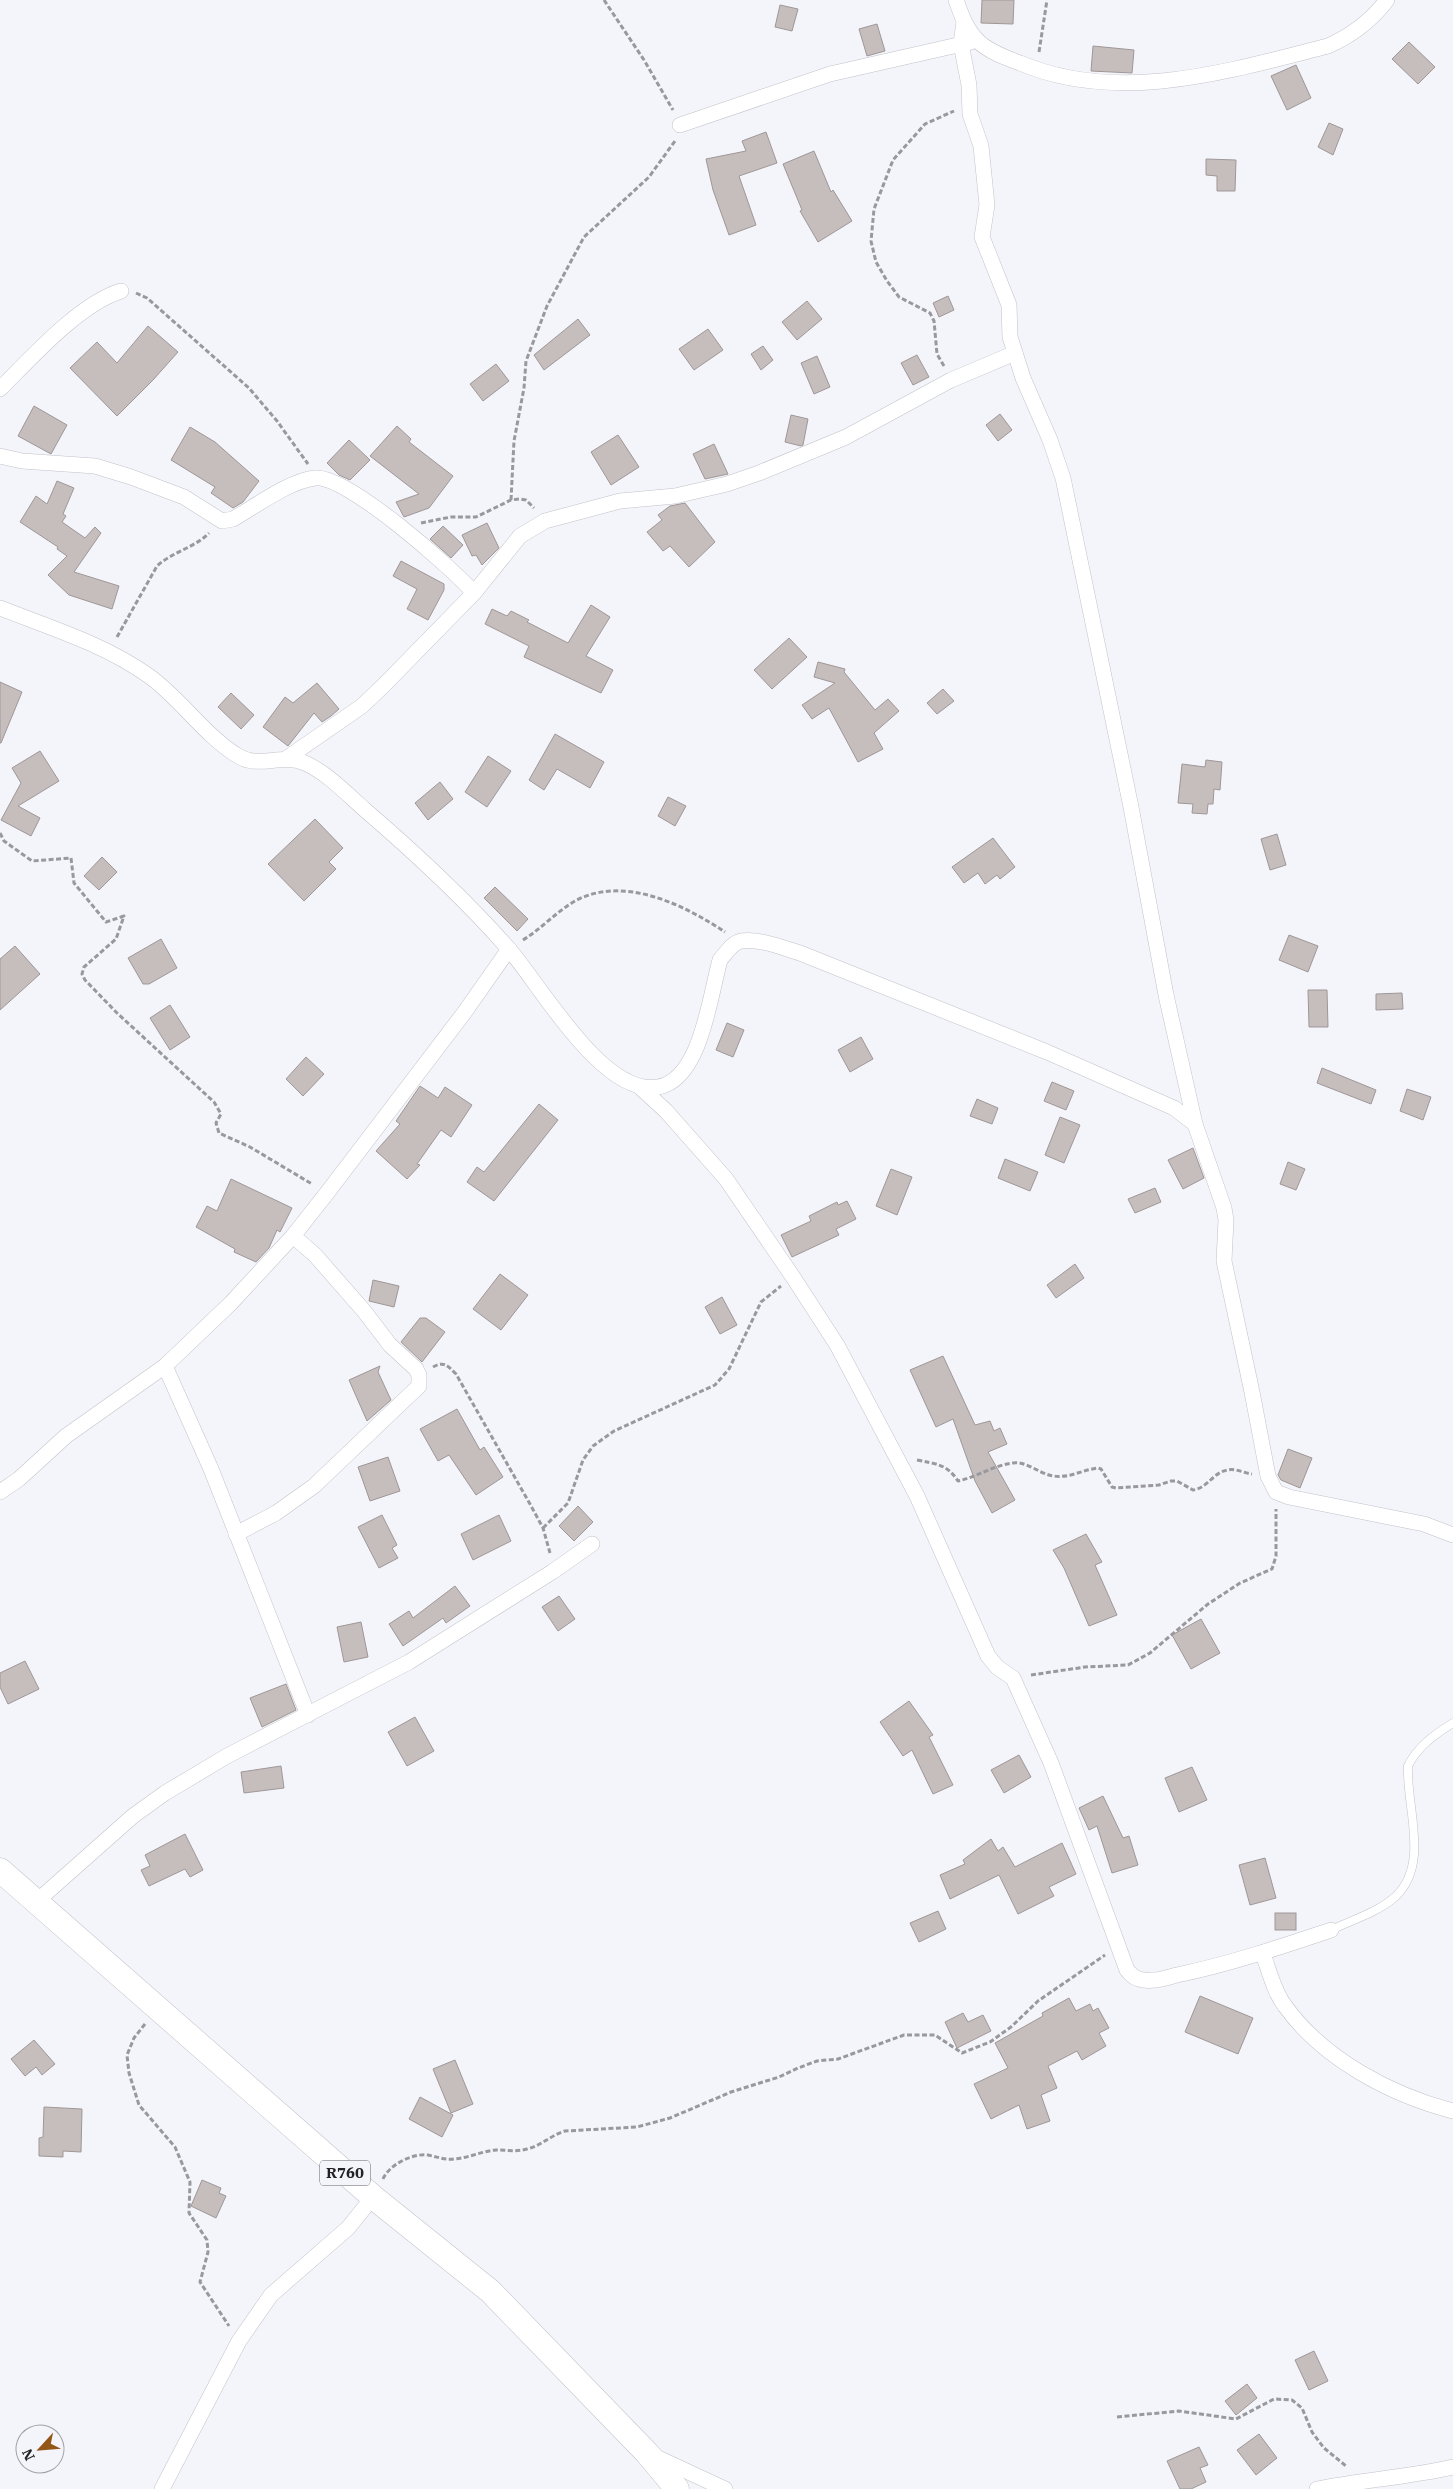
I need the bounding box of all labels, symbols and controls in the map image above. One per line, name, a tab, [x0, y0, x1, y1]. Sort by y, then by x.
road number: R760	[320, 2160, 370, 2186]
north arrow	[15, 2424, 65, 2474]
text: N	[18, 2446, 39, 2464]

